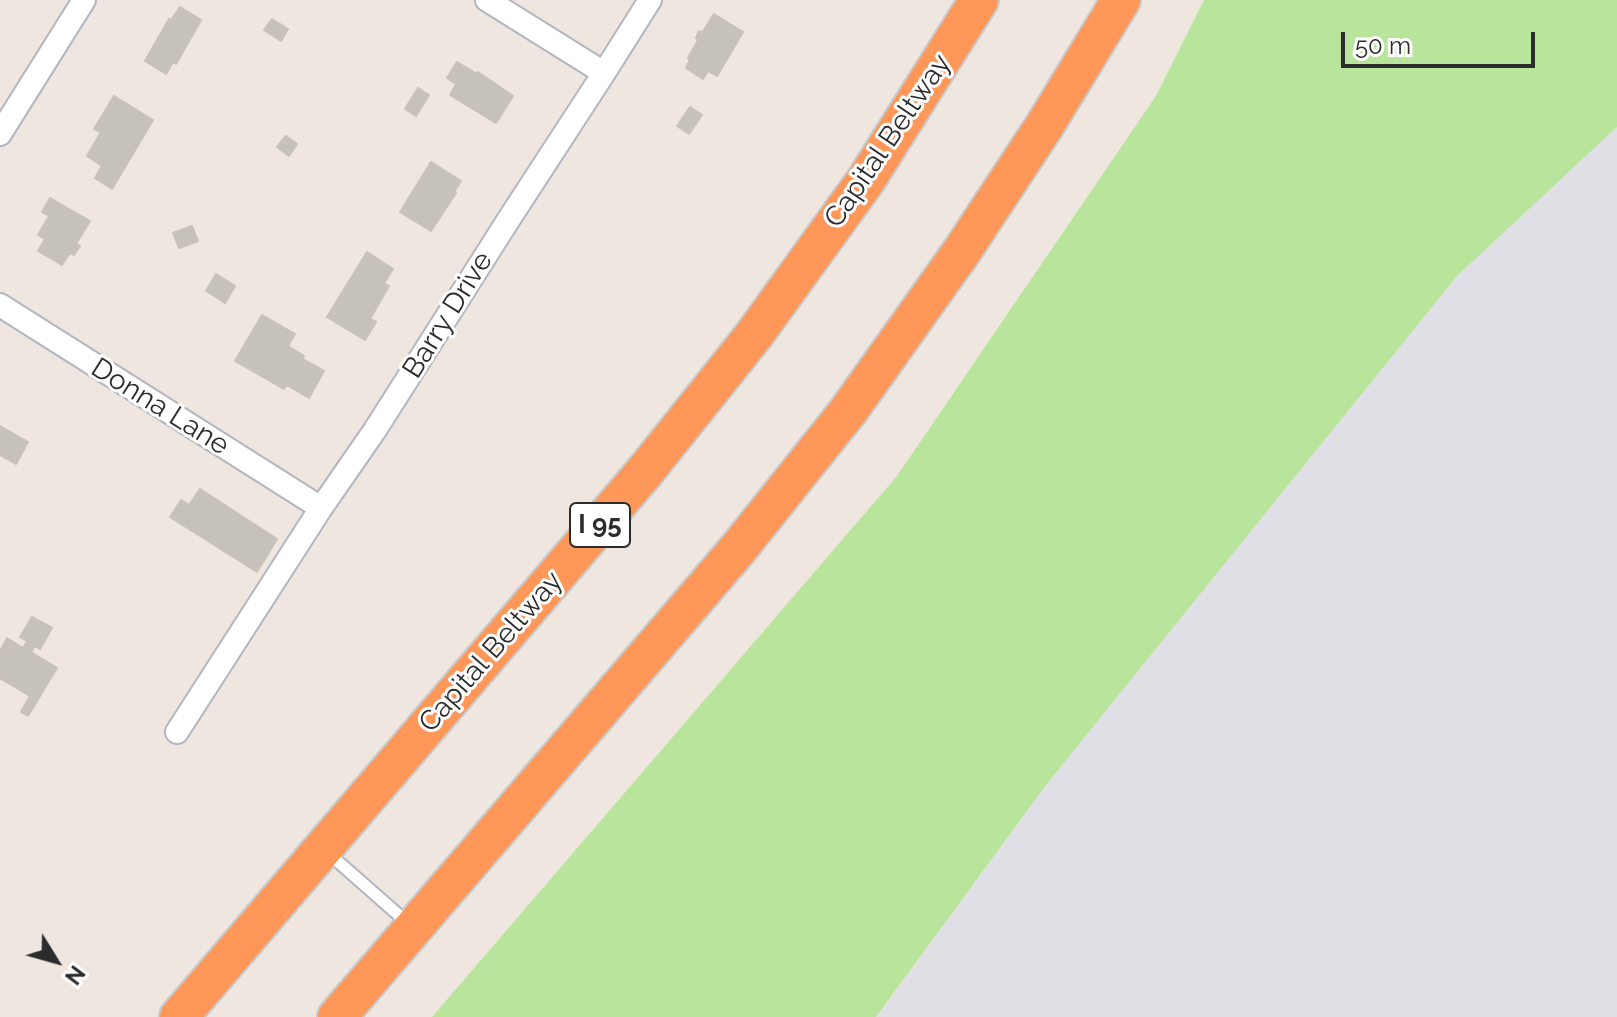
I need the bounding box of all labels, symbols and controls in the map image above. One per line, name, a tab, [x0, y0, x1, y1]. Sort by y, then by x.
scale bar	[1345, 16, 1539, 66]
text: 50 m	[1355, 31, 1411, 60]
street label: Capital Beltway	[818, 48, 958, 234]
street label: Barry Drive	[396, 246, 500, 384]
street label: Donna Lane	[85, 351, 235, 463]
road number: I 95	[570, 503, 630, 547]
street label: Capital Beltway	[412, 565, 570, 739]
north arrow	[16, 921, 96, 1001]
text: N	[60, 961, 91, 990]

